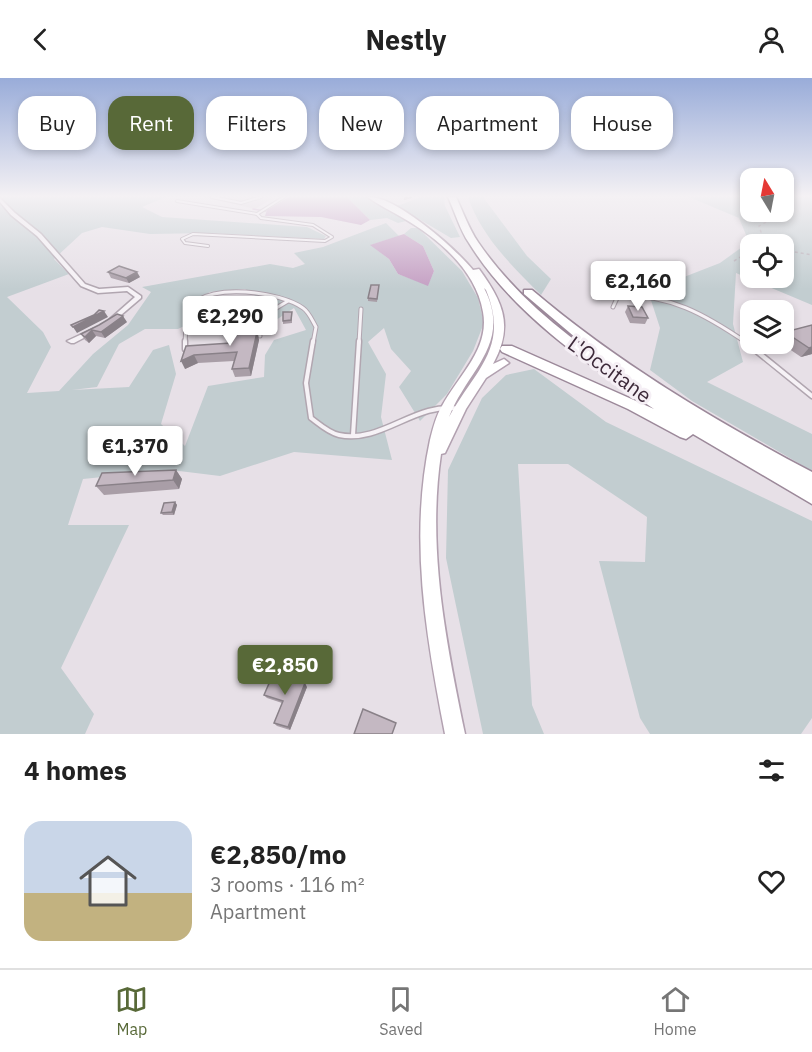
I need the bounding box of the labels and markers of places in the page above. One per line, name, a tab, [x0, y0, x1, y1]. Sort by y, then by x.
pin: €2,160	[589, 261, 687, 312]
pin: €2,290	[181, 296, 279, 347]
pin: €1,370	[86, 426, 184, 477]
pin: €2,850	[236, 645, 334, 696]

